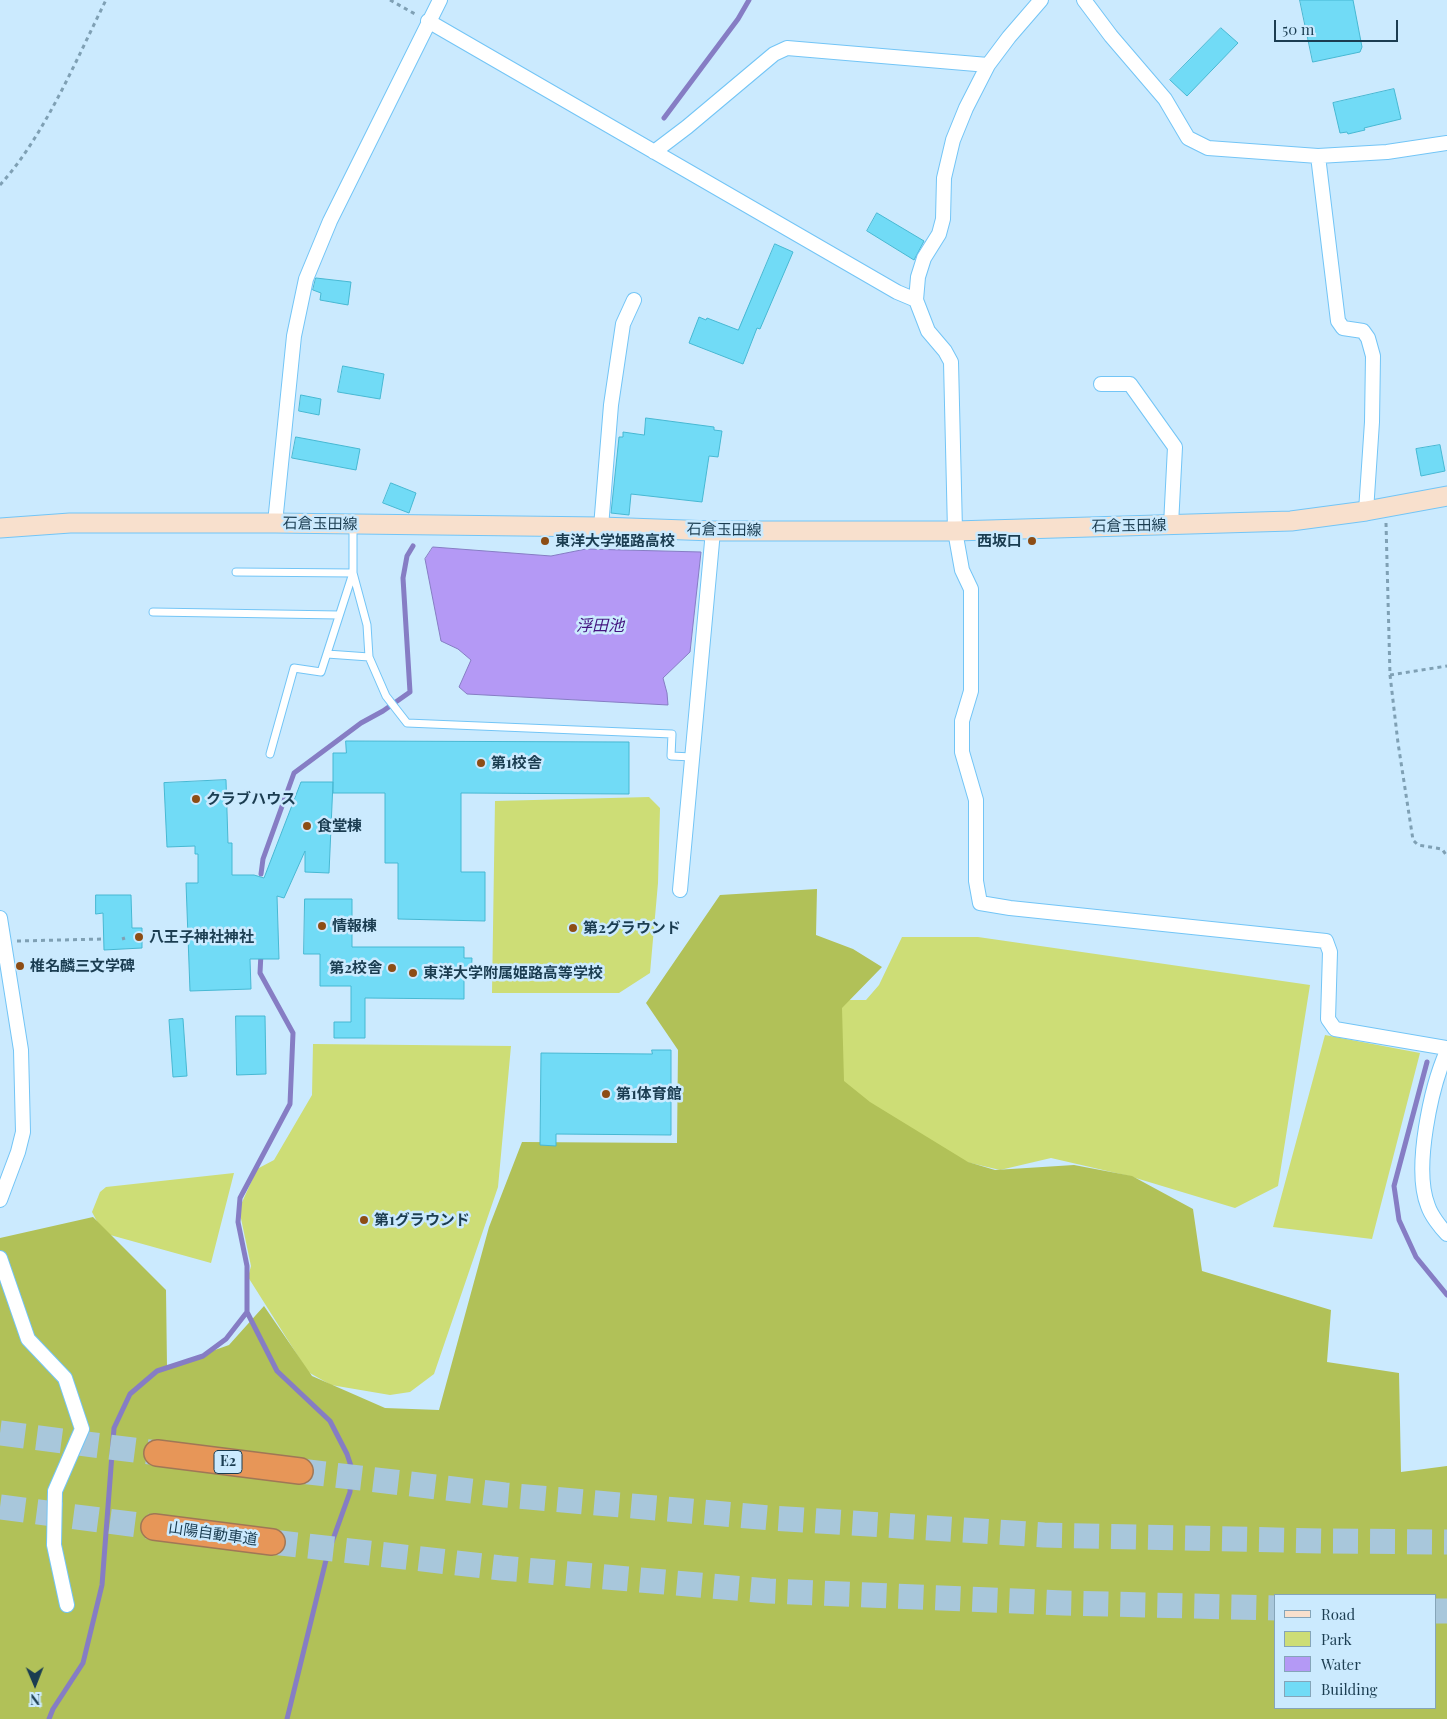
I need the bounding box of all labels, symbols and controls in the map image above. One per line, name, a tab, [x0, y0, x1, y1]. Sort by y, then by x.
scale bar	[1277, 10, 1401, 42]
text: 50 m	[1282, 19, 1314, 39]
street label: 石倉玉田線	[282, 514, 358, 534]
street label: 石倉玉田線	[1091, 516, 1167, 536]
street label: 石倉玉田線	[686, 520, 762, 540]
place label: 東洋大学姫路高校	[555, 532, 675, 550]
place label: 西坂口	[977, 532, 1022, 550]
marker: 東洋大学姫路高校	[539, 535, 551, 547]
marker: 西坂口	[1026, 535, 1038, 547]
water label: 浮田池	[576, 616, 624, 636]
place label: 第1校舎	[491, 754, 542, 772]
marker: 第1校舎	[475, 757, 487, 769]
place label: クラブハウス	[206, 790, 296, 808]
marker: クラブハウス	[190, 793, 202, 805]
place label: 食堂棟	[317, 817, 362, 835]
marker: 食堂棟	[301, 820, 313, 832]
place label: 情報棟	[332, 917, 377, 935]
place label: 第2グラウンド	[583, 919, 681, 937]
marker: 情報棟	[316, 920, 328, 932]
marker: 第2グラウンド	[567, 922, 579, 934]
place label: 八王子神社神社	[149, 928, 254, 946]
marker: 八王子神社神社	[133, 931, 145, 943]
place label: 椎名麟三文学碑	[30, 957, 135, 975]
place label: 第2校舎	[329, 959, 382, 977]
marker: 椎名麟三文学碑	[14, 960, 26, 972]
marker: 第2校舎	[386, 962, 398, 974]
place label: 東洋大学附属姫路高等学校	[423, 964, 603, 982]
marker: 東洋大学附属姫路高等学校	[407, 967, 419, 979]
place label: 第1体育館	[616, 1085, 682, 1103]
marker: 第1体育館	[600, 1088, 612, 1100]
place label: 第1グラウンド	[374, 1211, 470, 1229]
marker: 第1グラウンド	[358, 1214, 370, 1226]
road number: E2	[214, 1450, 242, 1474]
street label: 山陽自動車道	[167, 1519, 259, 1549]
legend	[1274, 1594, 1437, 1709]
text: Road	[1321, 1604, 1355, 1624]
text: Park	[1321, 1629, 1352, 1649]
text: Water	[1321, 1654, 1361, 1674]
north arrow	[10, 1659, 60, 1709]
text: Building	[1321, 1679, 1377, 1699]
text: N	[30, 1690, 40, 1709]

